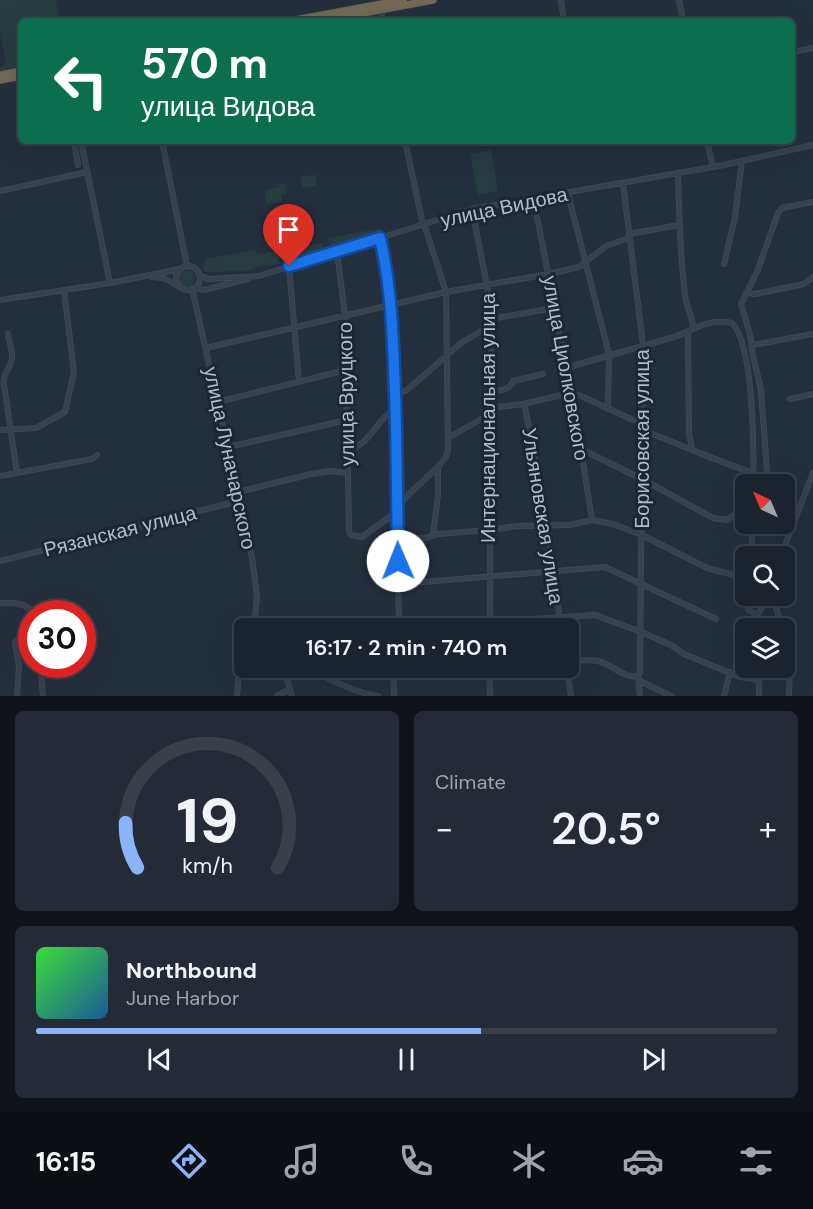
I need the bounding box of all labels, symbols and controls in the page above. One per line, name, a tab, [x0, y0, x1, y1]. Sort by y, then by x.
text: 570 m	[141, 36, 268, 91]
icon: left	[42, 42, 120, 120]
text: улица Видова	[141, 89, 315, 124]
street label: улица Видова	[438, 181, 571, 233]
pin	[263, 204, 314, 266]
icon: arrive	[272, 213, 305, 246]
street label: улица Циолковского	[537, 274, 595, 462]
street label: Интернациональная улица	[475, 292, 501, 543]
street label: улица Вруцкого	[332, 322, 360, 466]
street label: Борисовская улица	[629, 348, 655, 529]
street label: улица Луначарского	[198, 364, 262, 552]
street label: Ульяновская улица	[516, 426, 570, 607]
north arrow	[735, 474, 795, 534]
map controls	[735, 474, 795, 678]
street label: Рязанская улица	[41, 499, 200, 563]
position arrow	[366, 529, 430, 593]
button: search	[735, 546, 795, 606]
speed limit sign: 30	[18, 600, 96, 678]
button: layers	[735, 618, 795, 678]
text: 16:17 · 2 min · 740 m	[306, 633, 507, 662]
text: Climate	[435, 769, 506, 795]
text: 19	[176, 780, 238, 861]
text: 20.5°	[551, 799, 661, 858]
text: −	[435, 807, 453, 850]
text: +	[759, 807, 777, 850]
text: km/h	[182, 852, 232, 880]
text: Northbound	[126, 956, 257, 985]
text: June Harbor	[126, 985, 239, 1011]
icon: previous	[143, 1043, 176, 1076]
icon: pause	[390, 1043, 423, 1076]
icon: next	[637, 1043, 670, 1076]
icon: directions	[168, 1140, 210, 1182]
icon: music	[281, 1140, 323, 1182]
icon: phone	[395, 1140, 437, 1182]
icon: climate	[508, 1140, 550, 1182]
icon: car	[622, 1140, 664, 1182]
icon: filters	[735, 1140, 777, 1182]
text: 16:15	[36, 1144, 96, 1179]

